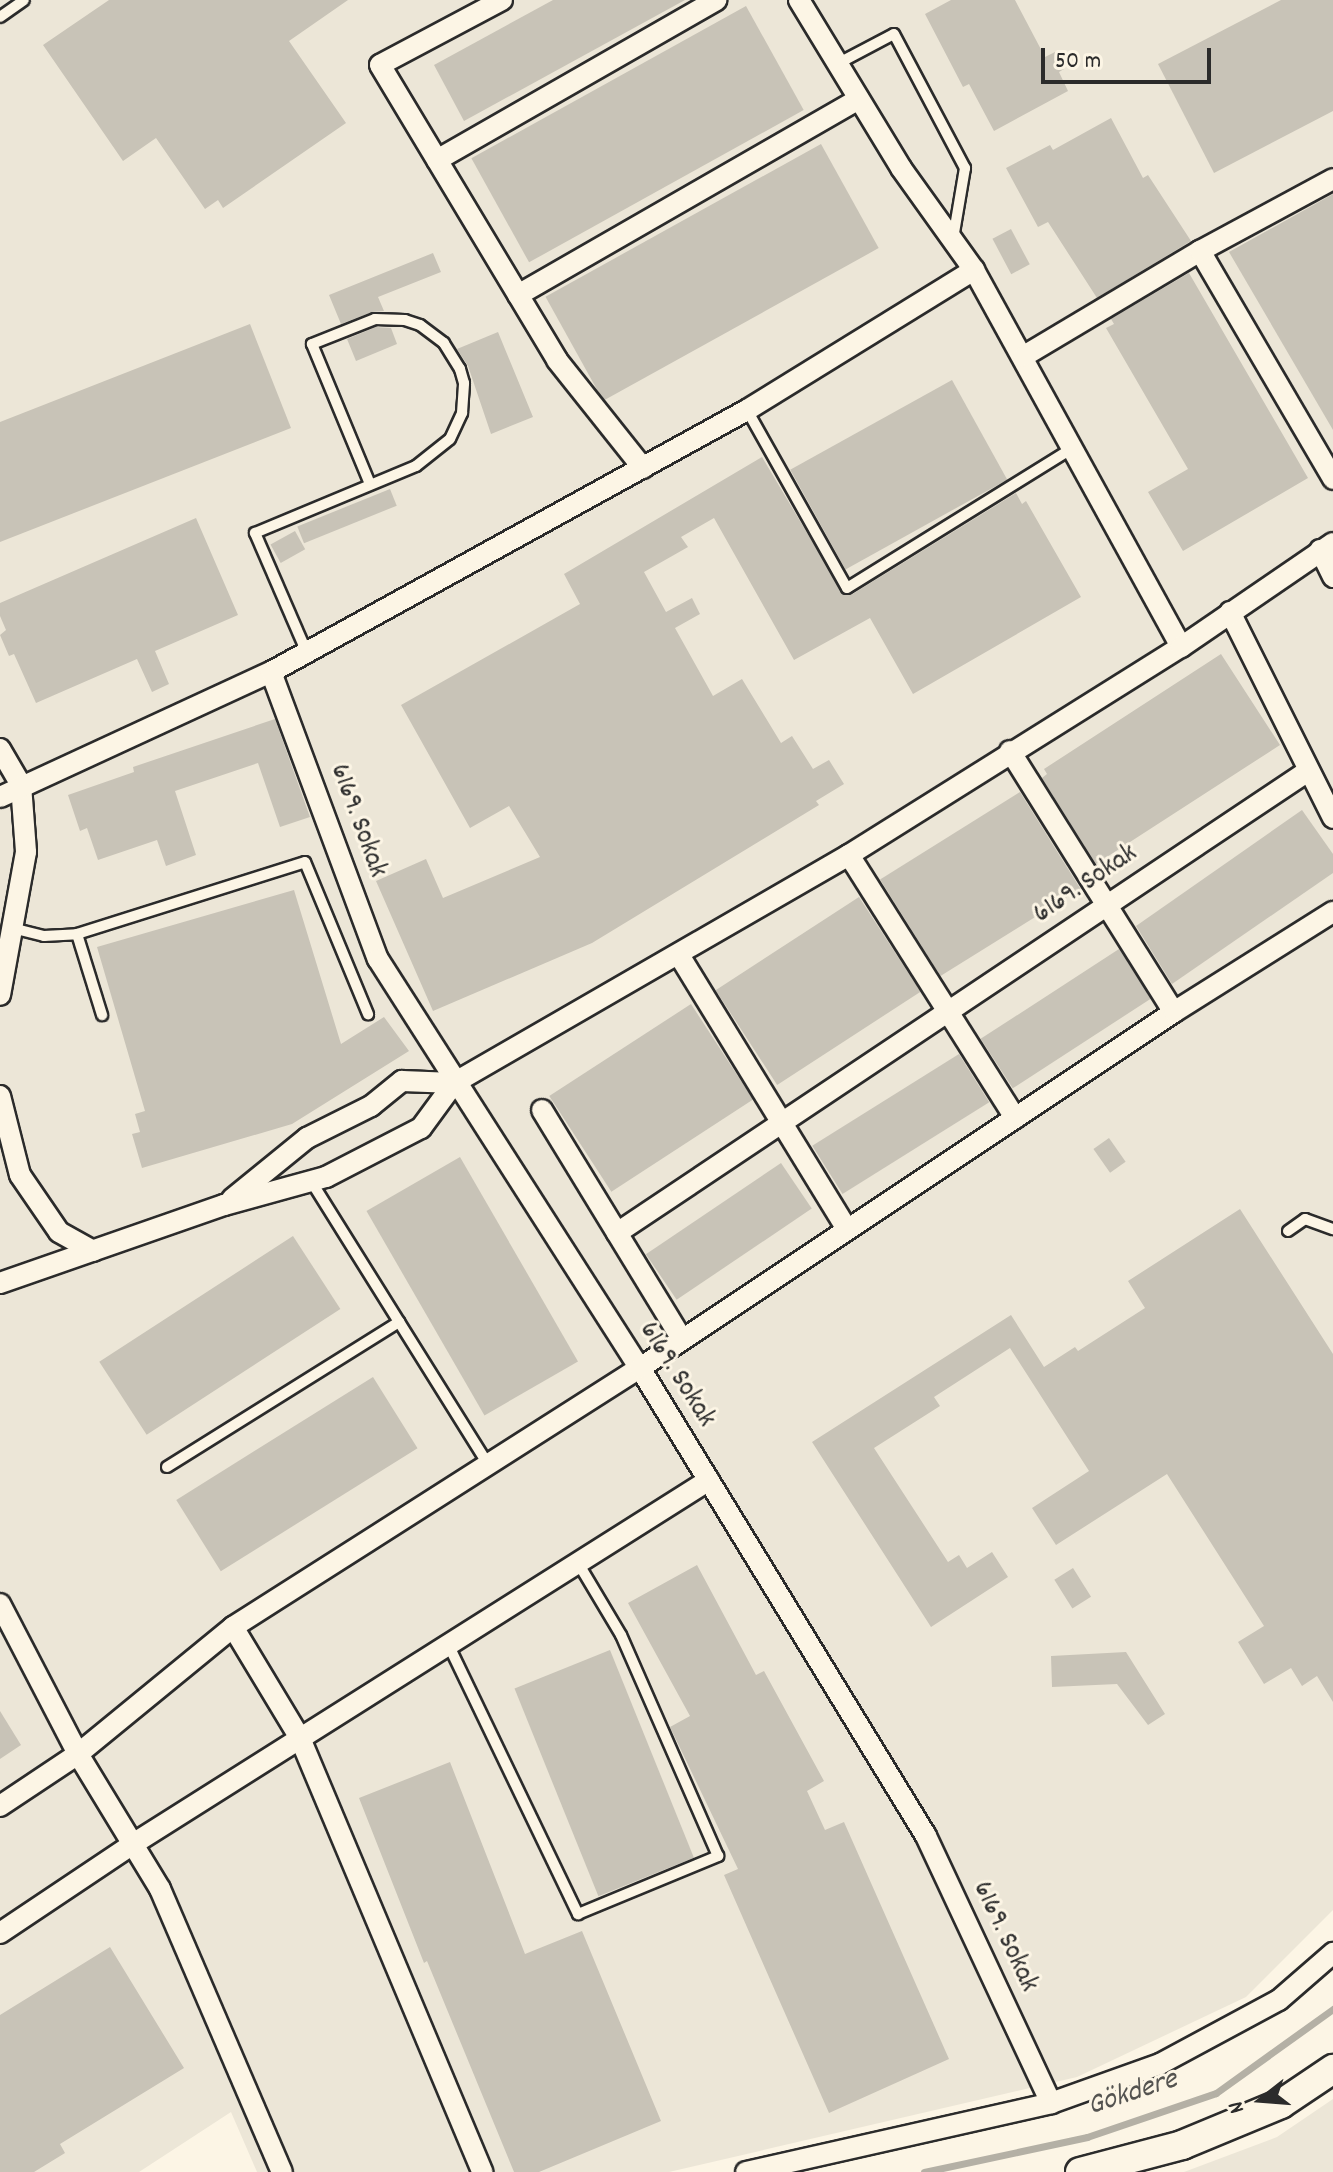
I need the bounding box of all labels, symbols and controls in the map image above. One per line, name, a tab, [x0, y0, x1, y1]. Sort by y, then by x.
scale bar	[1045, 32, 1215, 82]
text: 50 m	[1055, 45, 1101, 79]
street label: 6169. Sokak	[321, 760, 393, 882]
street label: 6169. Sokak	[1028, 838, 1144, 932]
street label: 6169. Sokak	[630, 1316, 722, 1434]
street label: 6169. Sokak	[964, 1876, 1044, 1998]
north arrow	[1221, 2060, 1301, 2140]
water label: Gökdere	[1083, 2064, 1183, 2126]
text: N	[1221, 2097, 1254, 2117]

